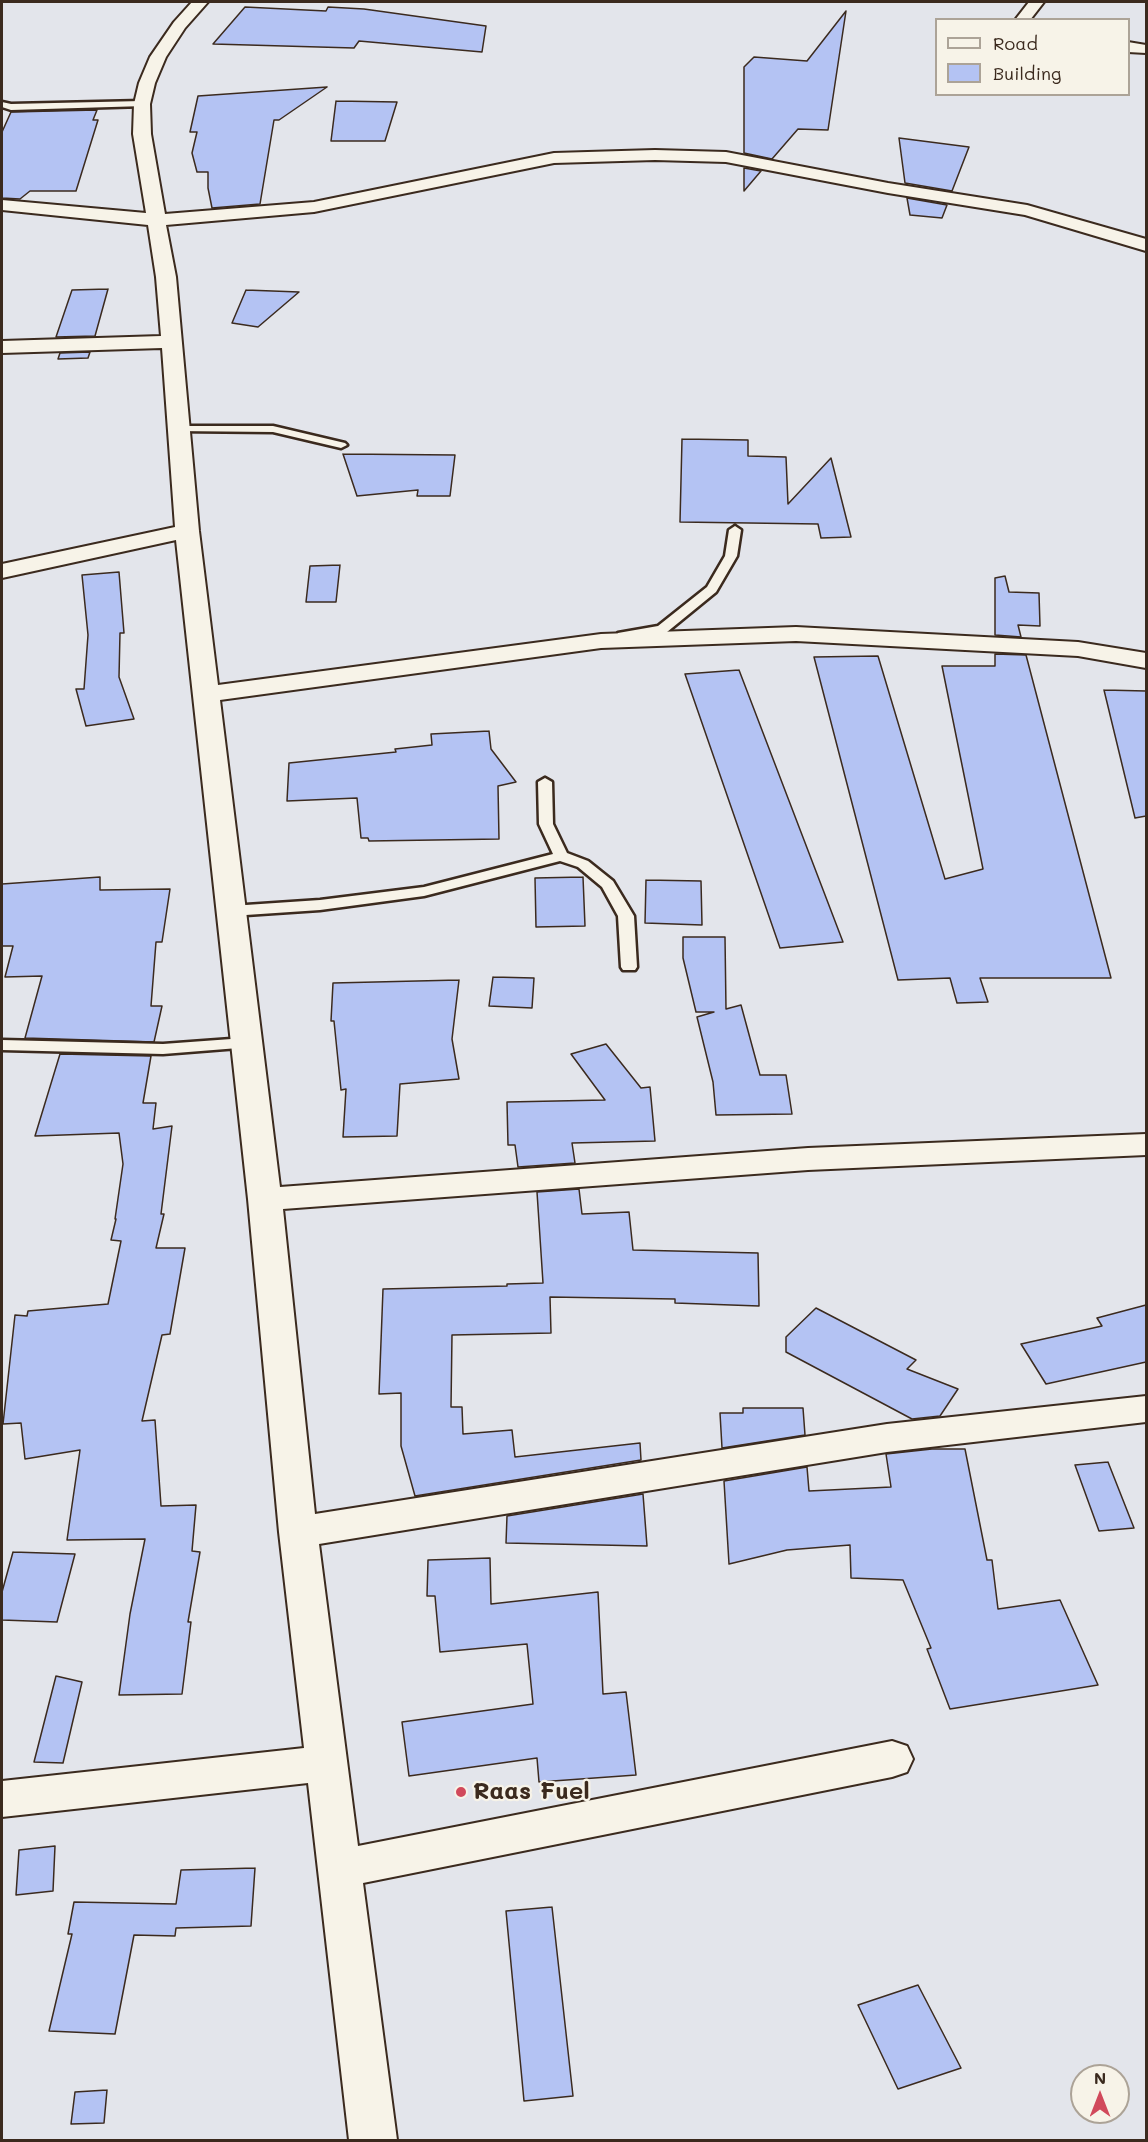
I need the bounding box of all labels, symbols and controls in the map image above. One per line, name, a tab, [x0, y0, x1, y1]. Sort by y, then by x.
legend	[935, 18, 1130, 96]
text: Road	[993, 31, 1038, 55]
text: Building	[993, 61, 1061, 85]
place label: Raas Fuel	[473, 1778, 590, 1806]
marker: Raas Fuel	[454, 1785, 468, 1799]
north arrow	[1070, 2064, 1130, 2124]
text: N	[1094, 2067, 1106, 2088]

